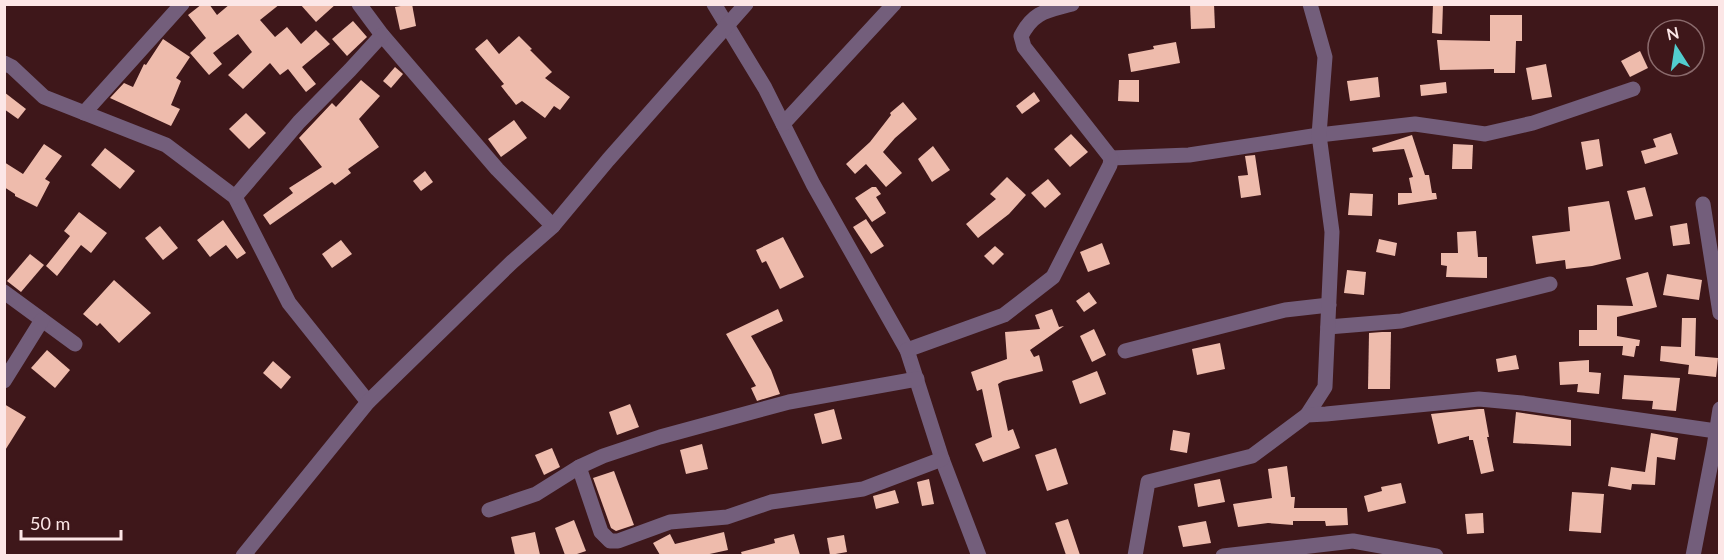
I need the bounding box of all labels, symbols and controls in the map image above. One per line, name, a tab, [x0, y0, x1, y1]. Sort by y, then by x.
north arrow	[1646, 18, 1706, 78]
text: N	[1665, 22, 1681, 43]
scale bar	[21, 503, 122, 541]
text: 50 m	[30, 512, 70, 534]

